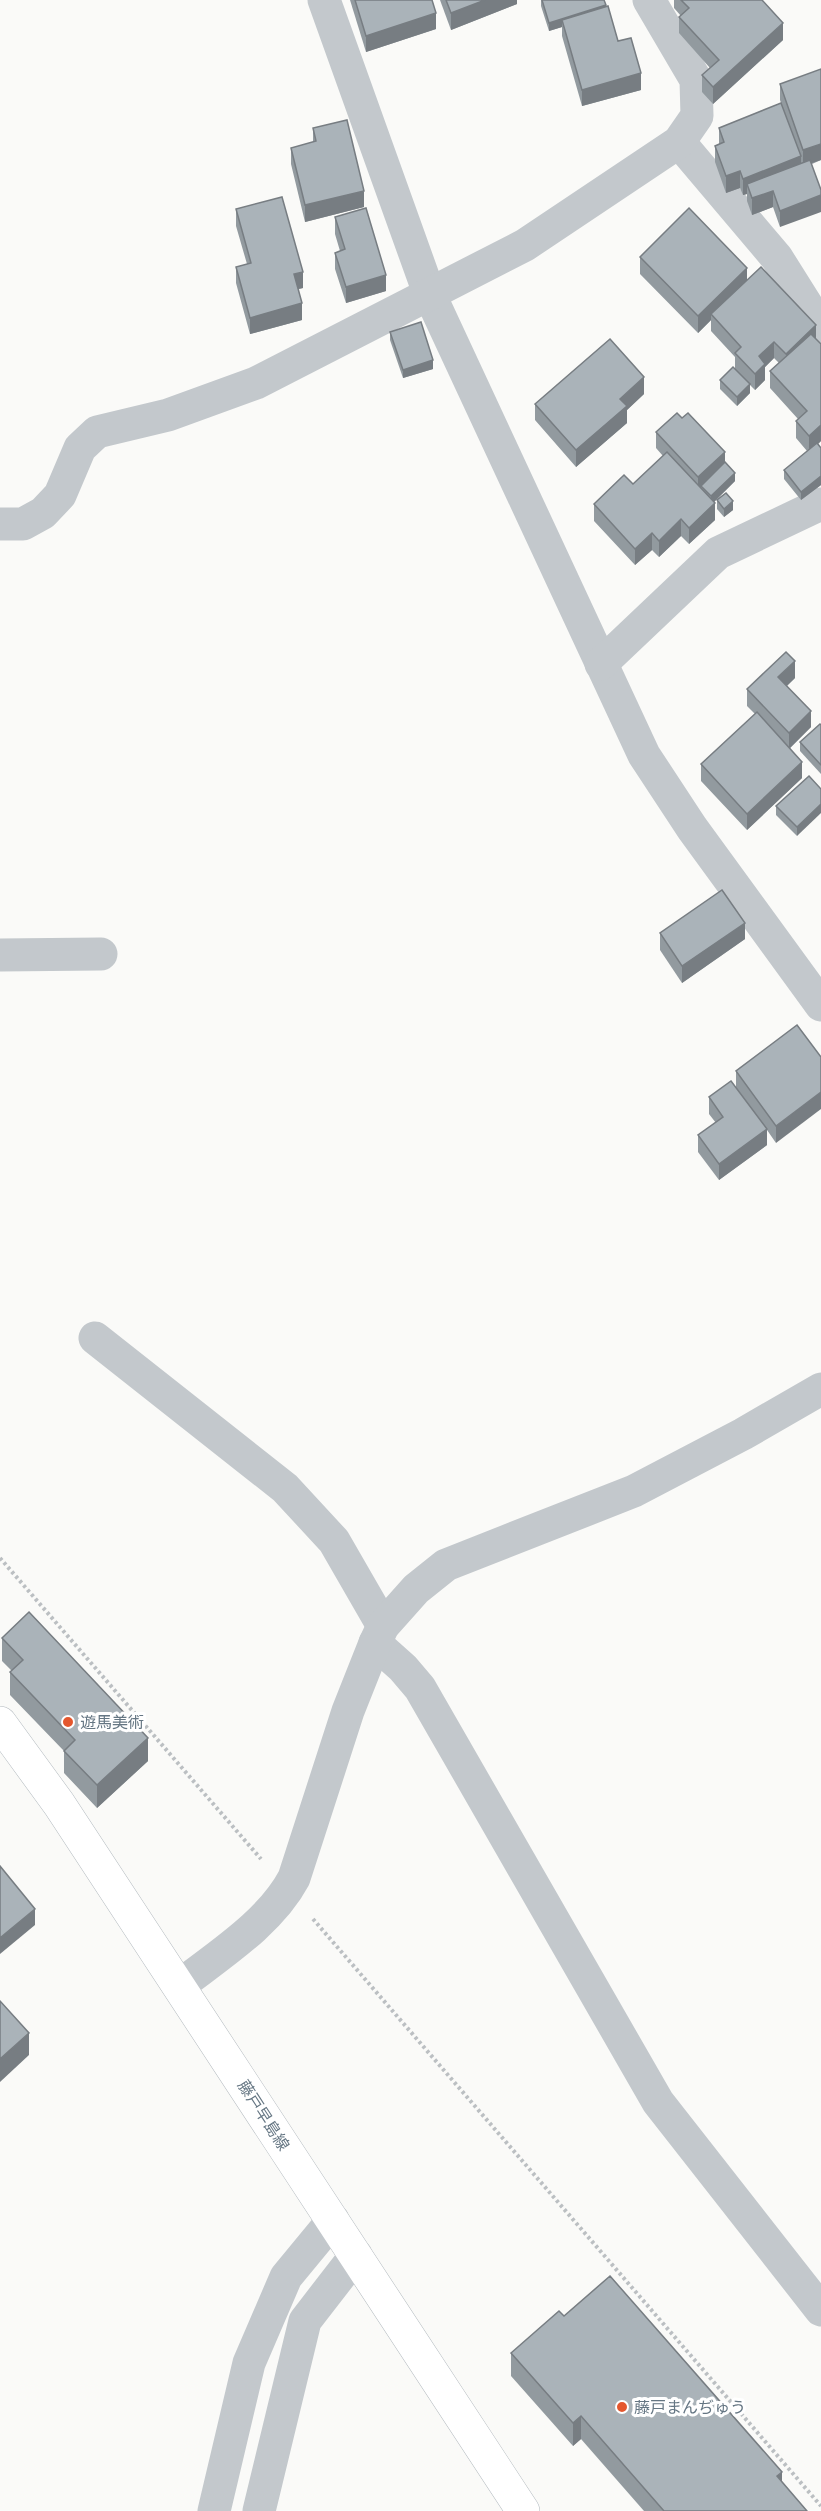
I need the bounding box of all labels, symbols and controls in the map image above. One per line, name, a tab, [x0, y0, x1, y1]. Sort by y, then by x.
place label: 遊馬美術	[80, 1712, 144, 1731]
marker: 遊馬美術	[61, 1715, 75, 1729]
street label: 藤戸早島線	[235, 2076, 294, 2153]
place label: 藤戸まんぢゅう	[634, 2397, 746, 2416]
marker: 藤戸まんぢゅう	[615, 2400, 629, 2414]

